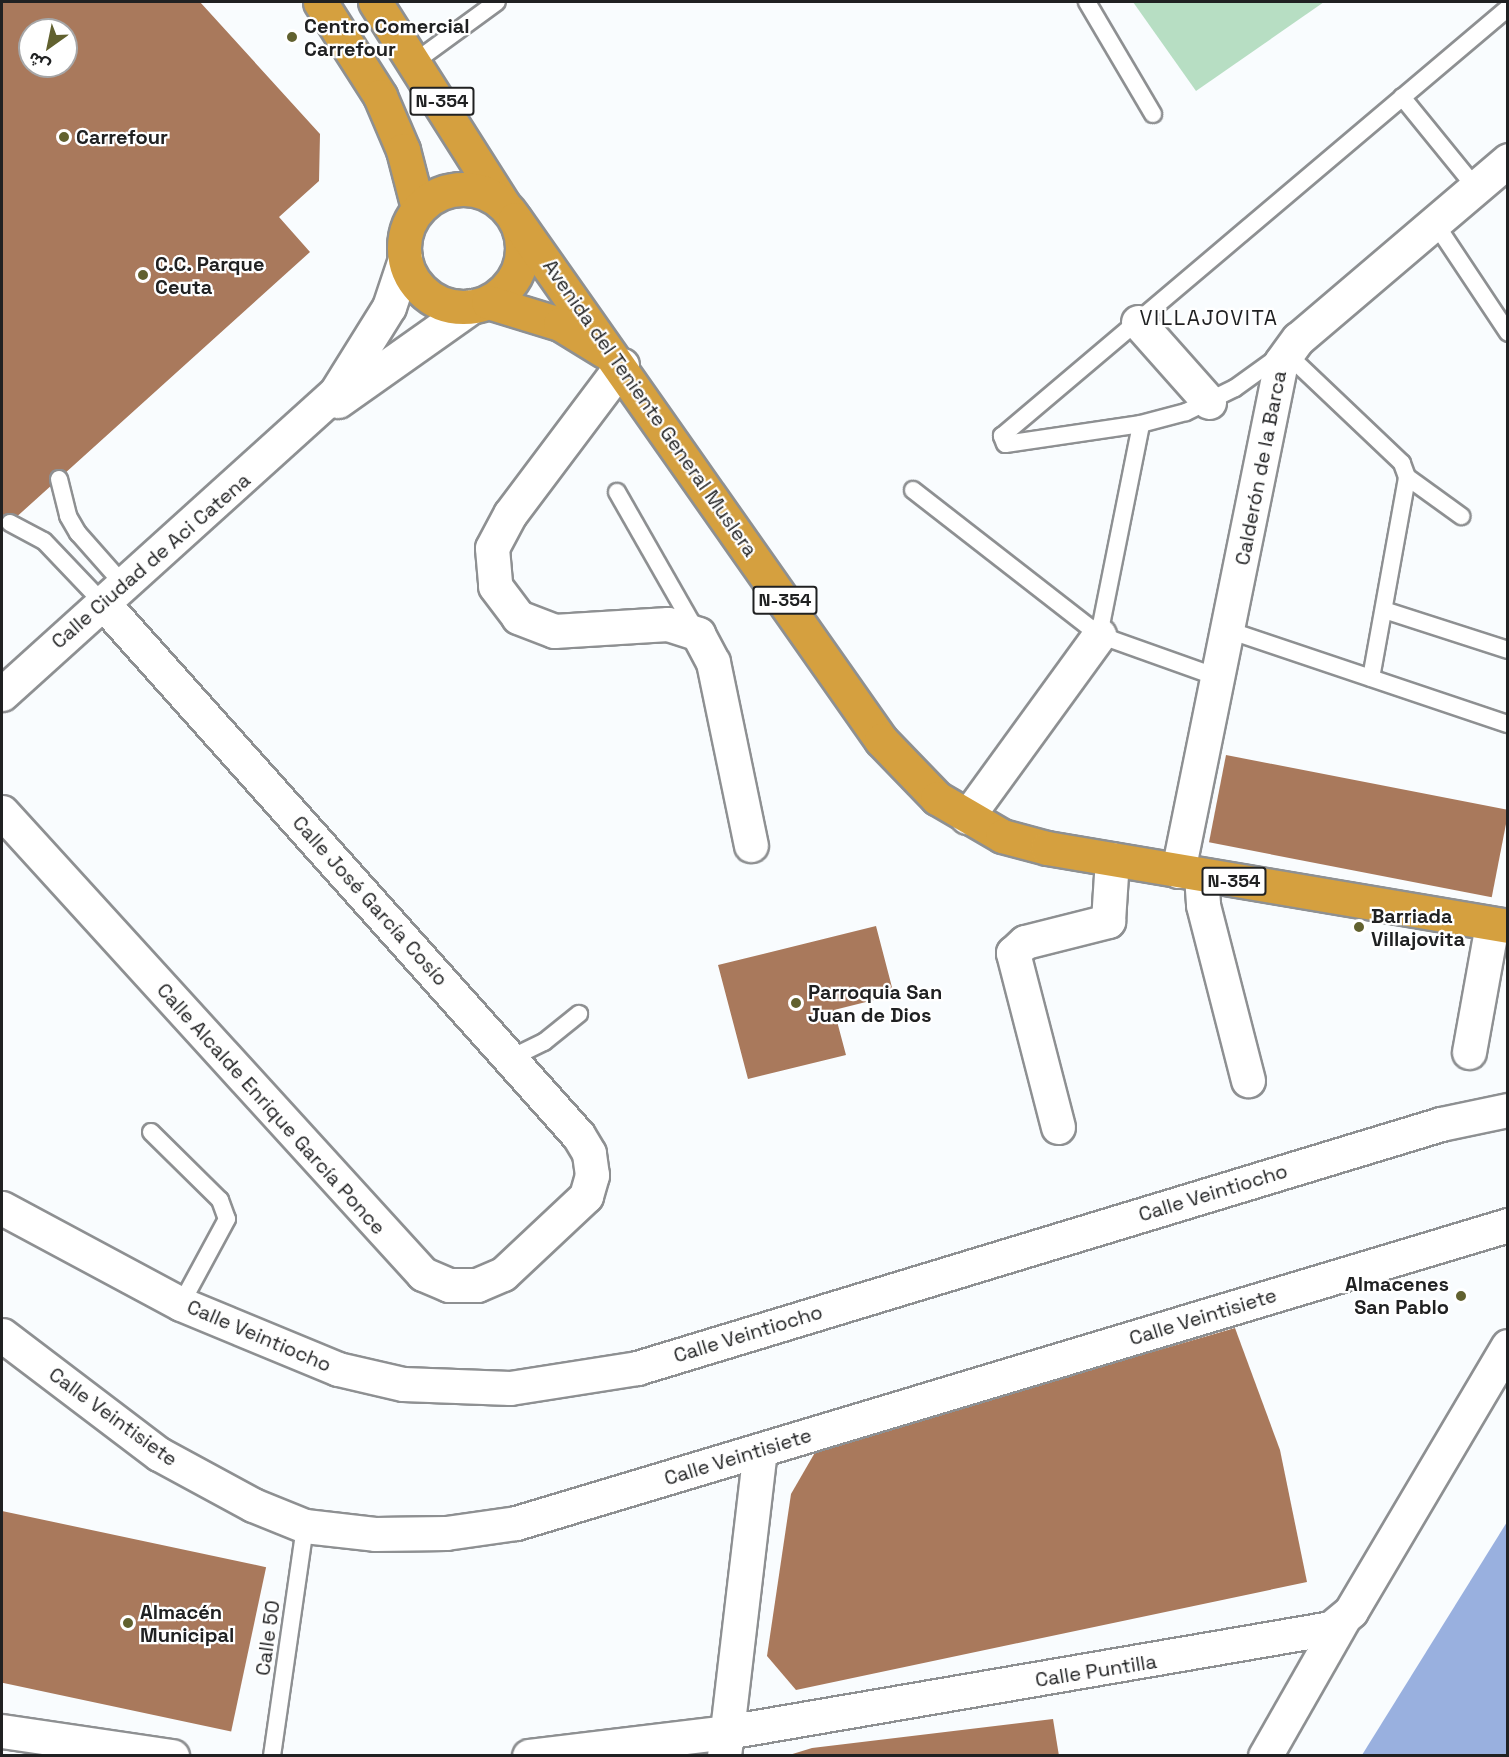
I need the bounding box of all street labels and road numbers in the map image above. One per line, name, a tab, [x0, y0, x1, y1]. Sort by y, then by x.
road number: N-354	[409, 86, 475, 116]
street label: Avenida del Teniente General Muslera	[538, 255, 762, 561]
street label: Calderón de la Barca	[1230, 369, 1292, 567]
street label: Calle Ciudad de Aci Catena	[47, 468, 255, 654]
road number: N-354	[752, 585, 818, 615]
street label: Calle José García Cosío	[287, 811, 453, 991]
road number: N-354	[1201, 866, 1267, 896]
street label: Calle Alcalde Enrique García Ponce	[152, 978, 390, 1240]
street label: Calle Veintiocho	[1136, 1159, 1290, 1227]
street label: Calle Veintisiete	[1126, 1283, 1280, 1351]
street label: Calle Veintiocho	[183, 1295, 335, 1377]
street label: Calle Veintiocho	[671, 1300, 825, 1368]
street label: Calle Veintisiete	[44, 1362, 182, 1472]
street label: Calle Veintisiete	[661, 1423, 815, 1491]
street label: Calle 50	[251, 1599, 285, 1677]
street label: Calle Puntilla	[1033, 1650, 1159, 1692]

